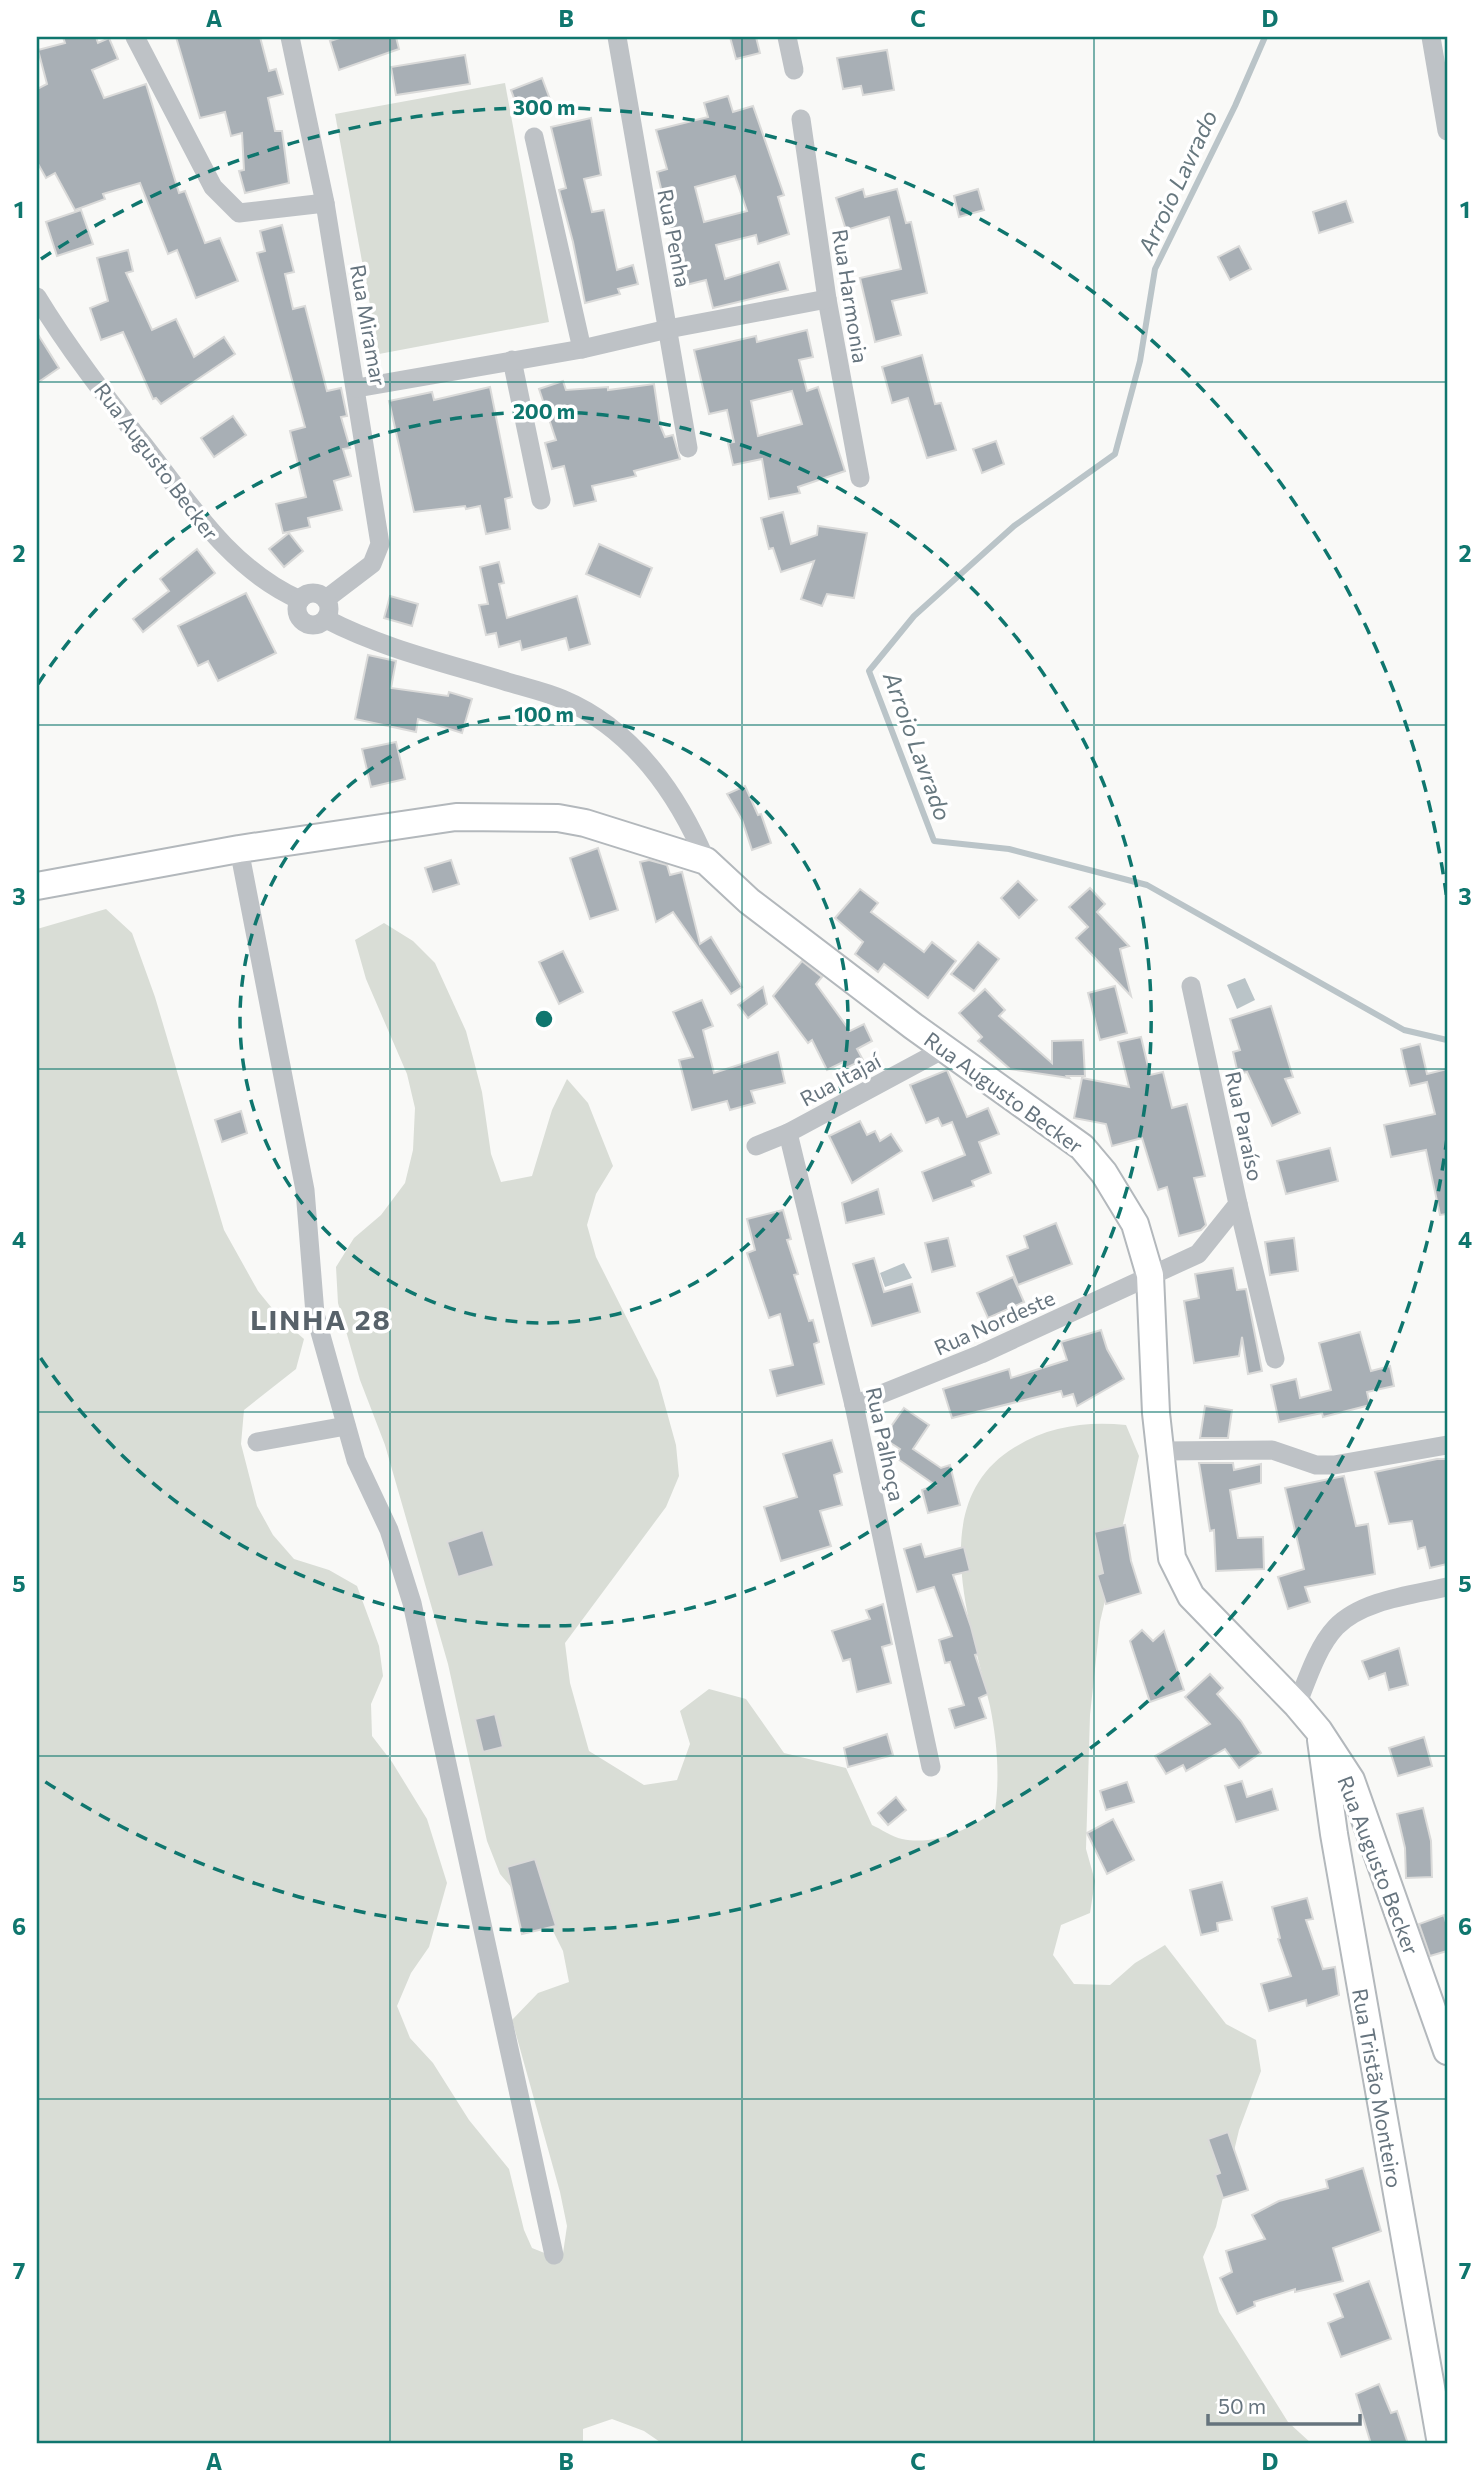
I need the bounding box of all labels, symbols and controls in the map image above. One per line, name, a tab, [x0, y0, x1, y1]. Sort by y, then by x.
text: A	[206, 4, 223, 32]
text: B	[558, 4, 574, 32]
text: C	[910, 4, 926, 32]
text: D	[1262, 4, 1279, 32]
text: 300 m	[513, 94, 575, 119]
water label: Arroio Lavrado	[1131, 105, 1223, 260]
street label: Rua Penha	[653, 187, 697, 289]
text: 1	[14, 195, 24, 223]
text: 1	[1460, 195, 1470, 223]
street label: Rua Harmonia	[828, 227, 874, 365]
street label: Rua Miramar	[346, 262, 392, 388]
street label: Rua Augusto Becker	[90, 378, 224, 544]
text: 200 m	[513, 398, 575, 423]
text: 2	[12, 539, 26, 567]
text: 2	[1458, 539, 1472, 567]
water label: Arroio Lavrado	[878, 667, 958, 824]
text: 100 m	[514, 701, 574, 726]
text: 3	[12, 882, 26, 910]
text: 3	[1458, 882, 1472, 910]
centre of rings	[532, 1007, 556, 1031]
street label: Rua Augusto Becker	[920, 1026, 1088, 1158]
street label: Rua Itajaí	[795, 1047, 885, 1111]
street label: Rua Paraíso	[1221, 1069, 1269, 1183]
text: 4	[12, 1225, 26, 1253]
text: 4	[1458, 1225, 1472, 1253]
street label: Rua Nordeste	[930, 1284, 1058, 1360]
district label: LINHA 28	[250, 1302, 392, 1336]
street label: Rua Palhoça	[862, 1385, 910, 1503]
text: 5	[12, 1569, 26, 1597]
text: 5	[1458, 1569, 1472, 1597]
street label: Rua Augusto Becker	[1333, 1772, 1425, 1958]
text: 6	[12, 1912, 26, 1940]
text: 6	[1458, 1912, 1472, 1940]
street label: Rua Tristão Monteiro	[1348, 1986, 1408, 2190]
text: 7	[13, 2256, 25, 2284]
text: 7	[1459, 2256, 1471, 2284]
scale bar	[1208, 2383, 1360, 2427]
text: 50 m	[1218, 2393, 1266, 2418]
text: A	[206, 2447, 223, 2475]
text: B	[558, 2447, 574, 2475]
text: C	[910, 2447, 926, 2475]
text: D	[1262, 2447, 1279, 2475]

